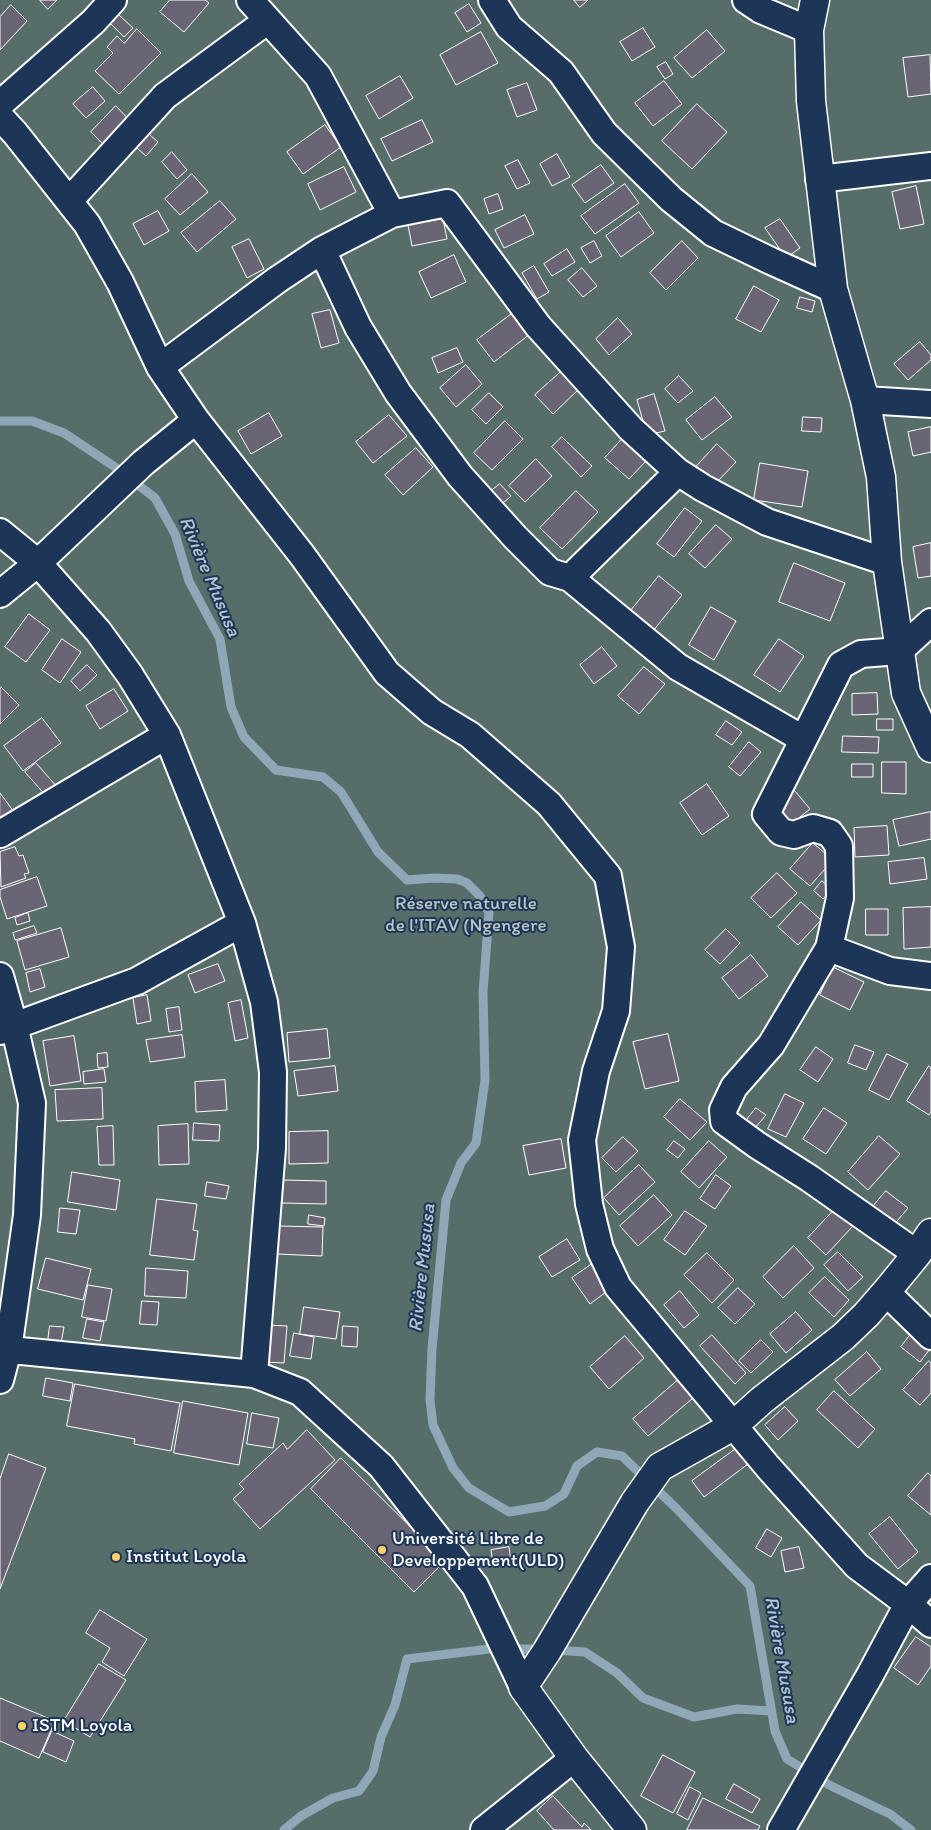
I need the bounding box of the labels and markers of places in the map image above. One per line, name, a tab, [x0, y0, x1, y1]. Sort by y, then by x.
place label: Université Libre de Developpement(ULD)	[392, 1528, 565, 1572]
marker: Université Libre de Developpement(ULD)	[376, 1544, 388, 1556]
place label: Institut Loyola	[126, 1546, 246, 1568]
marker: Institut Loyola	[110, 1551, 122, 1563]
place label: ISTM Loyola	[32, 1715, 133, 1737]
marker: ISTM Loyola	[16, 1720, 28, 1732]

